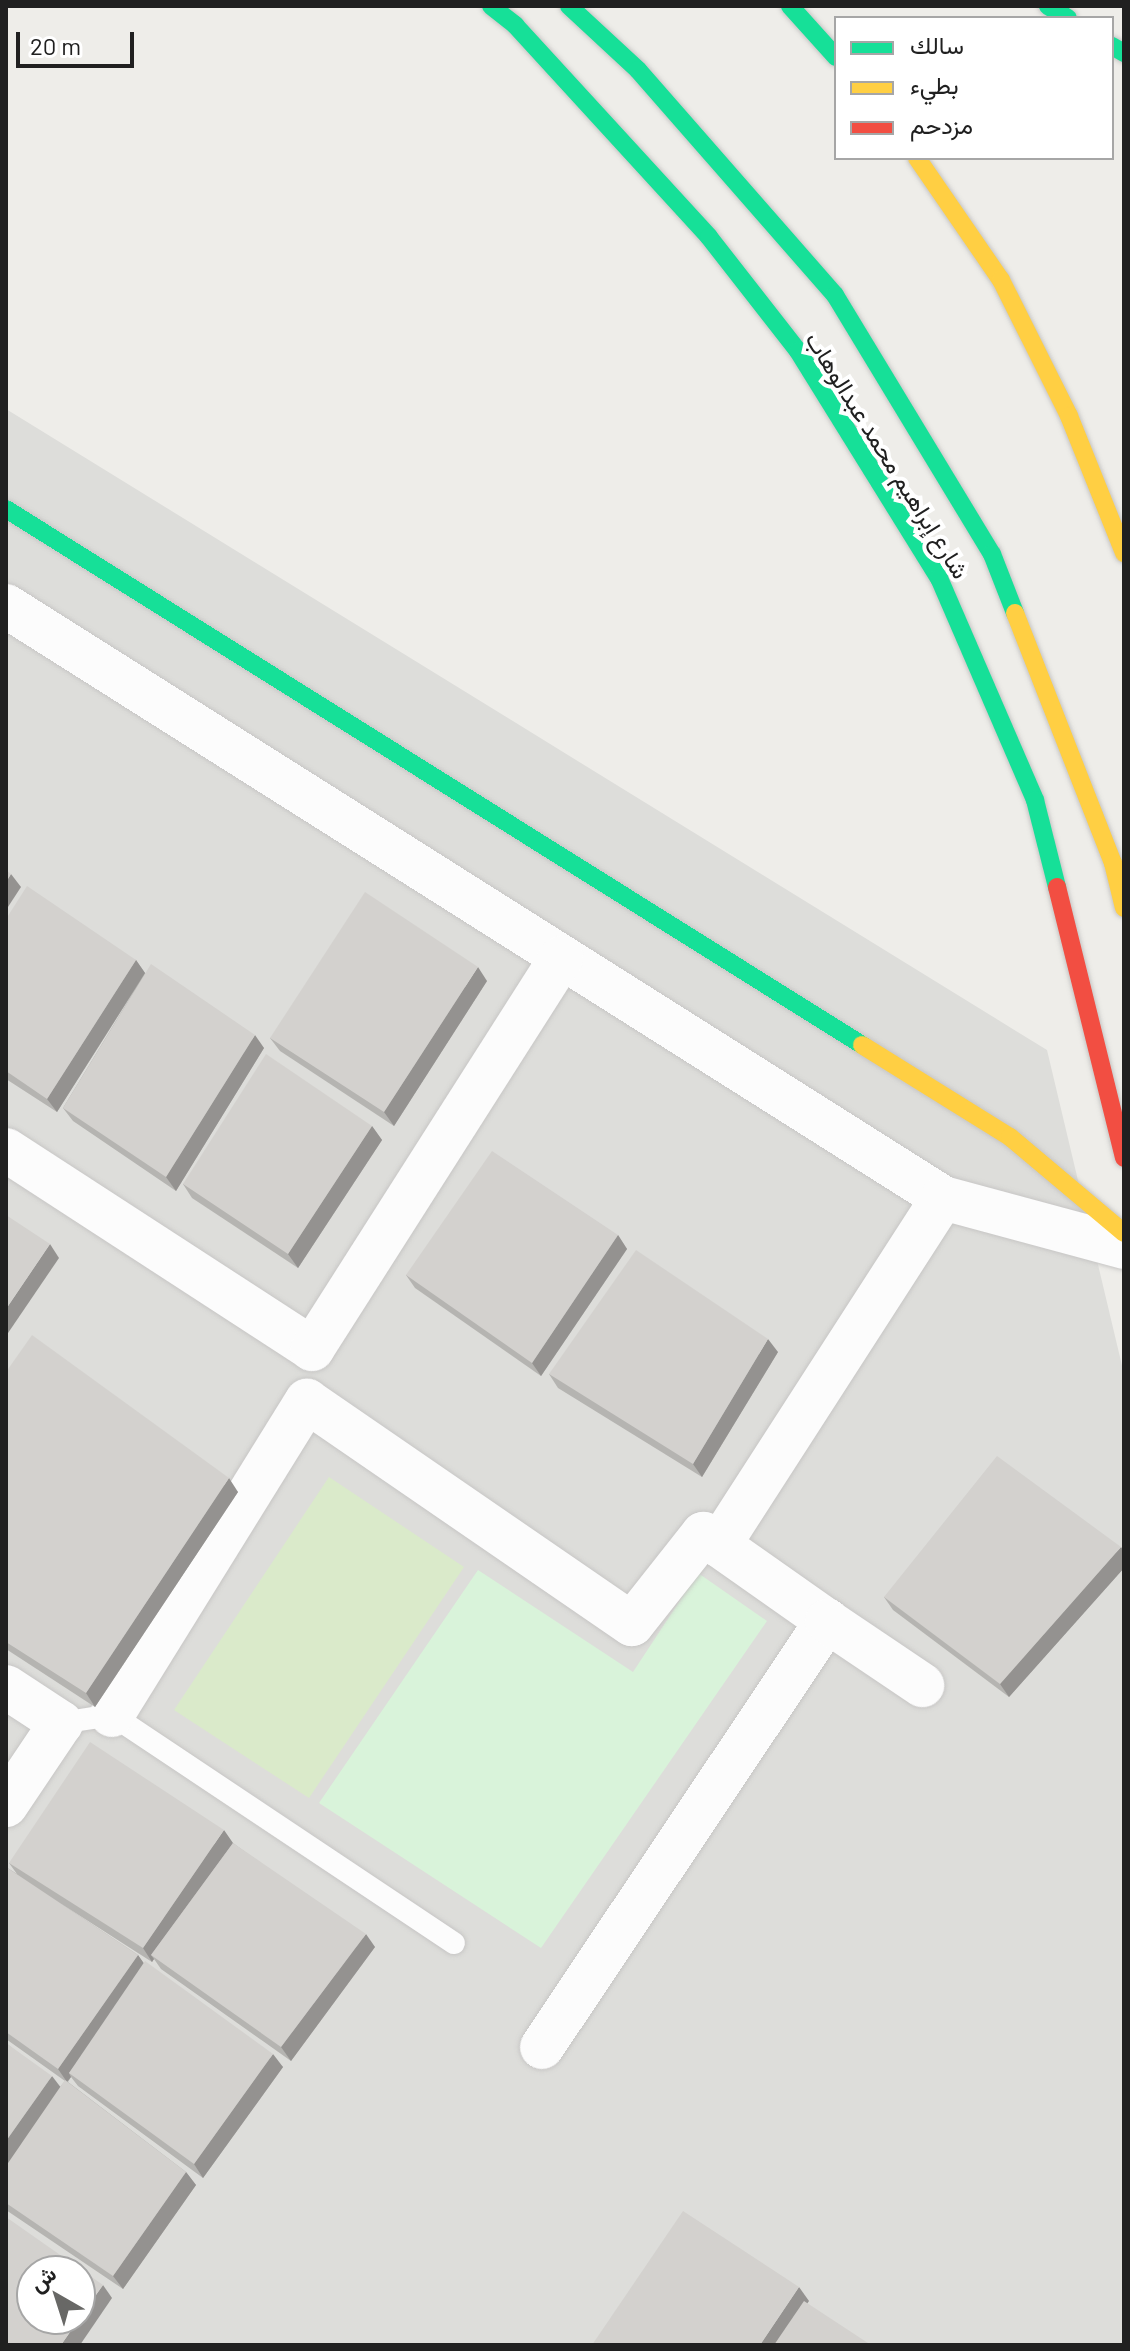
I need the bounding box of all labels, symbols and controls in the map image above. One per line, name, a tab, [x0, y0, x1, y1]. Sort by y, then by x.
scale bar	[20, 16, 138, 66]
legend	[834, 16, 1114, 160]
text: سالك	[910, 30, 964, 59]
text: 20 m	[30, 31, 81, 60]
text: بطيء	[910, 70, 959, 99]
text: مزدحم	[910, 110, 973, 139]
street label: شارع إبراهيم محمد عبدالوهاب	[800, 326, 976, 584]
north arrow	[16, 2255, 96, 2335]
text: ش	[24, 2259, 61, 2296]

